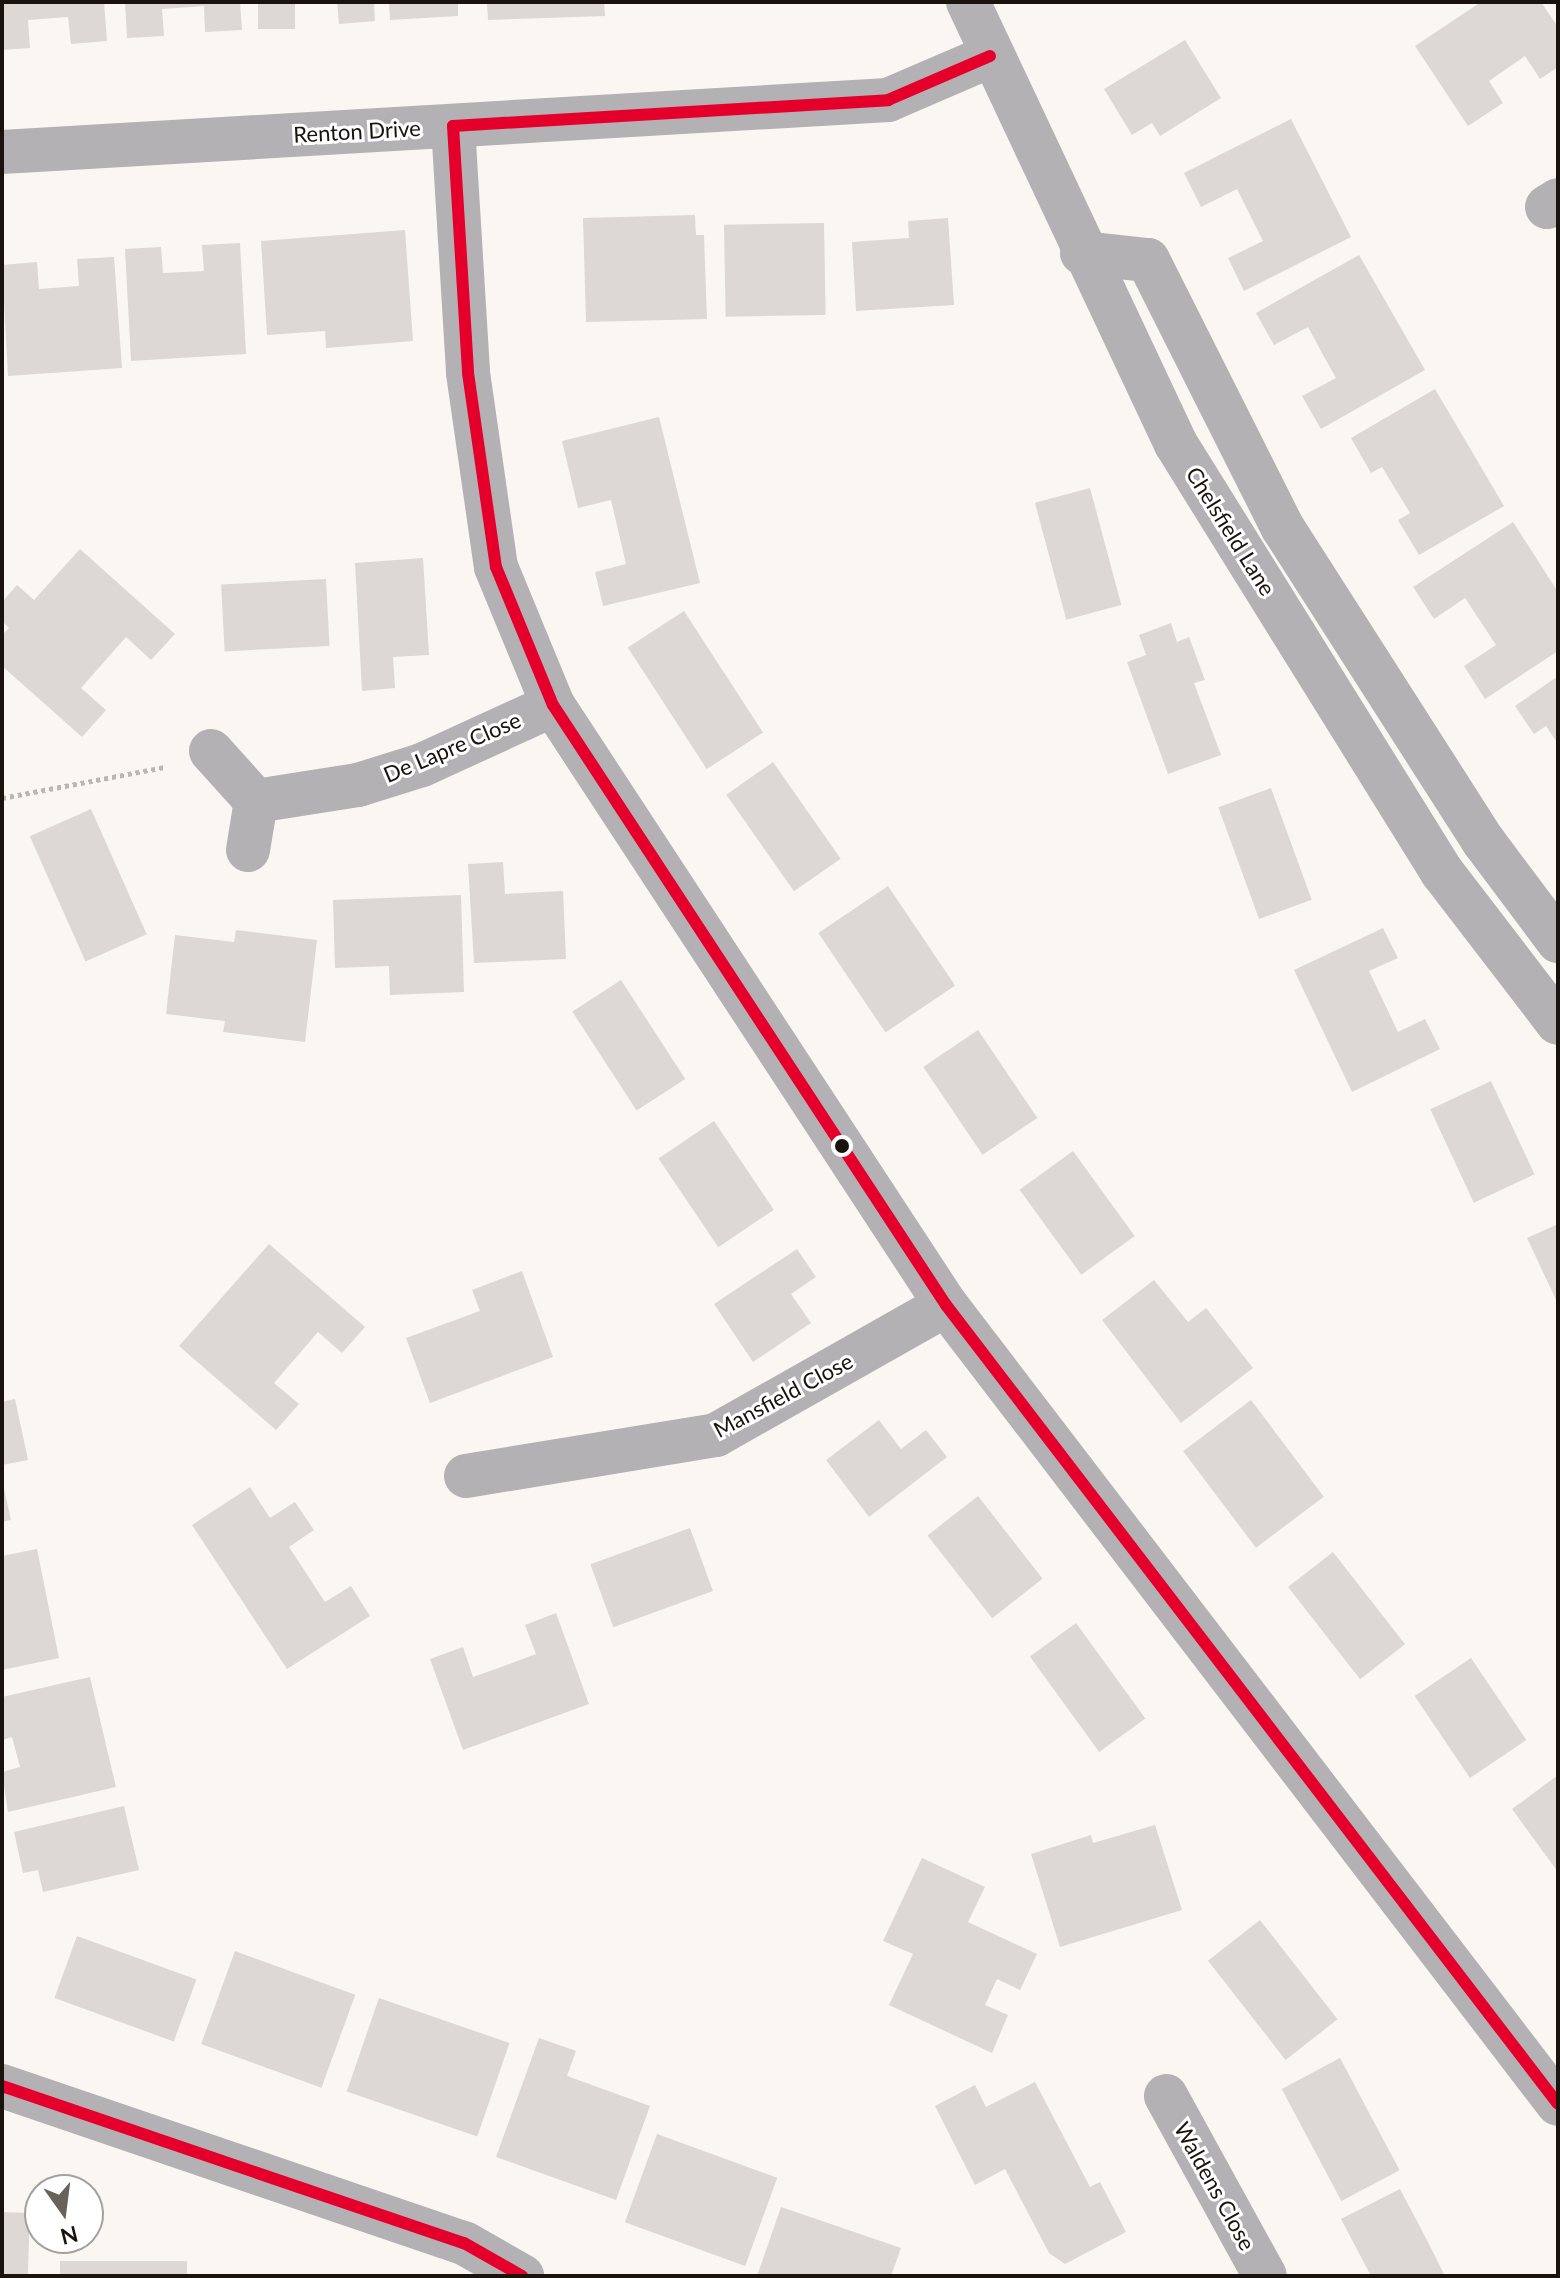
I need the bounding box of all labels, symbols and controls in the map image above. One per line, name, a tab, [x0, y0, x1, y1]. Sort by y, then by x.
street label: Renton Drive	[293, 114, 421, 148]
street label: Chelsfield Lane	[1181, 462, 1281, 600]
street label: De Lapre Close	[379, 706, 525, 788]
unlabelled marker	[834, 1138, 850, 1154]
street label: Mansfield Close	[709, 1347, 857, 1443]
street label: Waldens Close	[1169, 2117, 1261, 2255]
north arrow	[24, 2174, 104, 2254]
text: N	[58, 2221, 81, 2251]

